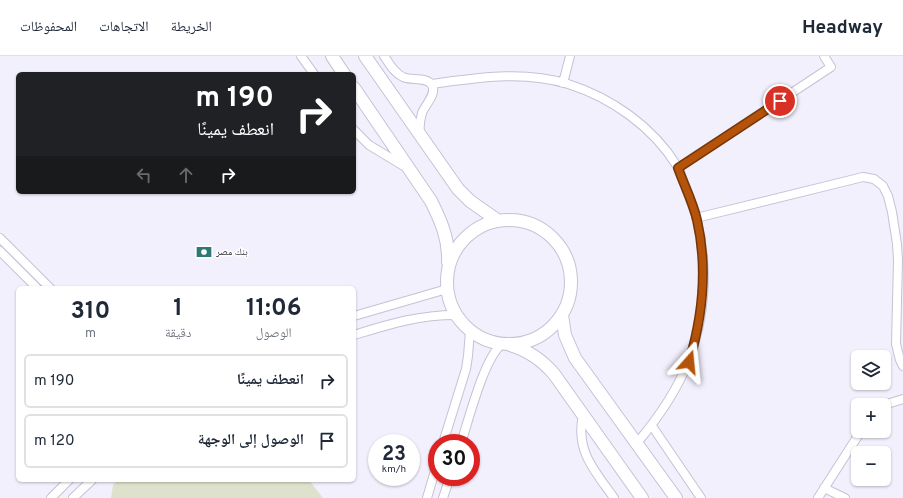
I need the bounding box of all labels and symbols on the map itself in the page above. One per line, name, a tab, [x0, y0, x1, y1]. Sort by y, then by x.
pin	[763, 84, 797, 118]
bank icon: بنك مصر	[195, 243, 213, 261]
place label: بنك مصر	[215, 246, 248, 259]
position arrow	[668, 341, 710, 383]
speed limit sign: 30	[428, 434, 480, 486]

